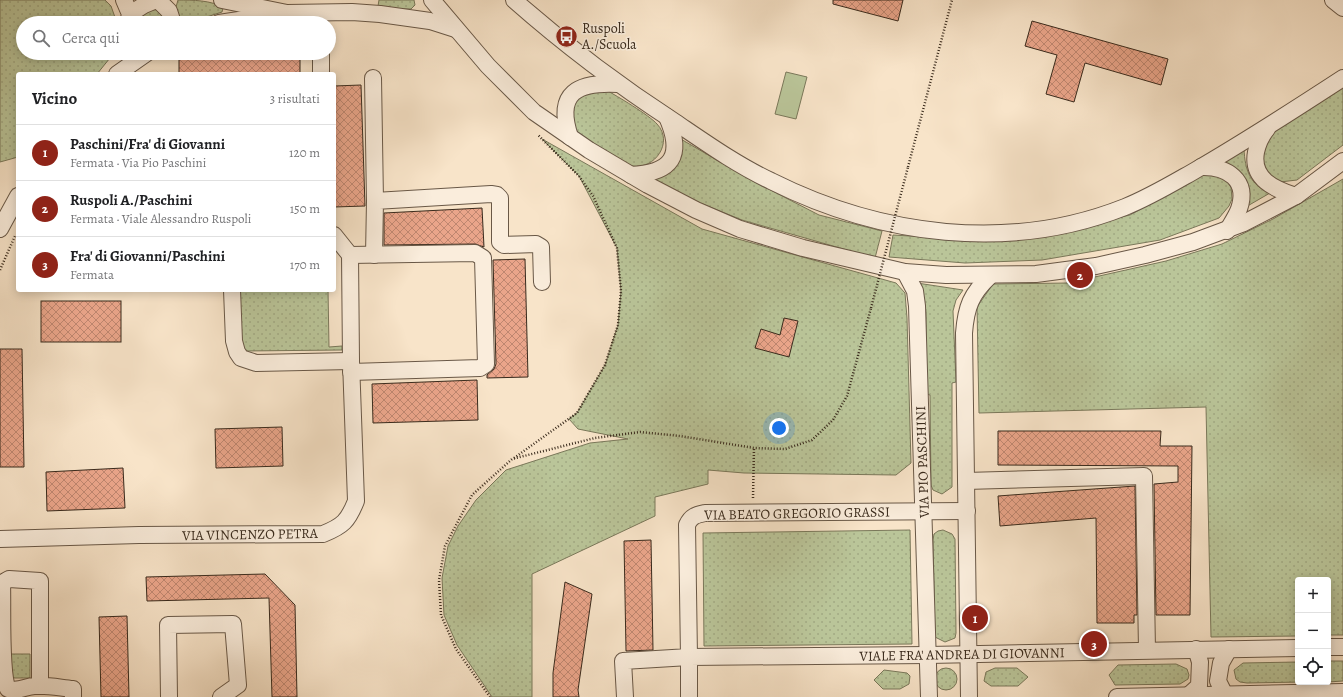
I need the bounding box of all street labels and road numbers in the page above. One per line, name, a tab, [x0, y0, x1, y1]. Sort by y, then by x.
street label: VIA PIO PASCHINI	[911, 406, 934, 519]
street label: VIA BEATO GREGORIO GRASSI	[703, 502, 890, 525]
street label: VIA VINCENZO PETRA	[181, 524, 319, 545]
street label: VIALE FRA' ANDREA DI GIOVANNI	[858, 643, 1065, 666]

